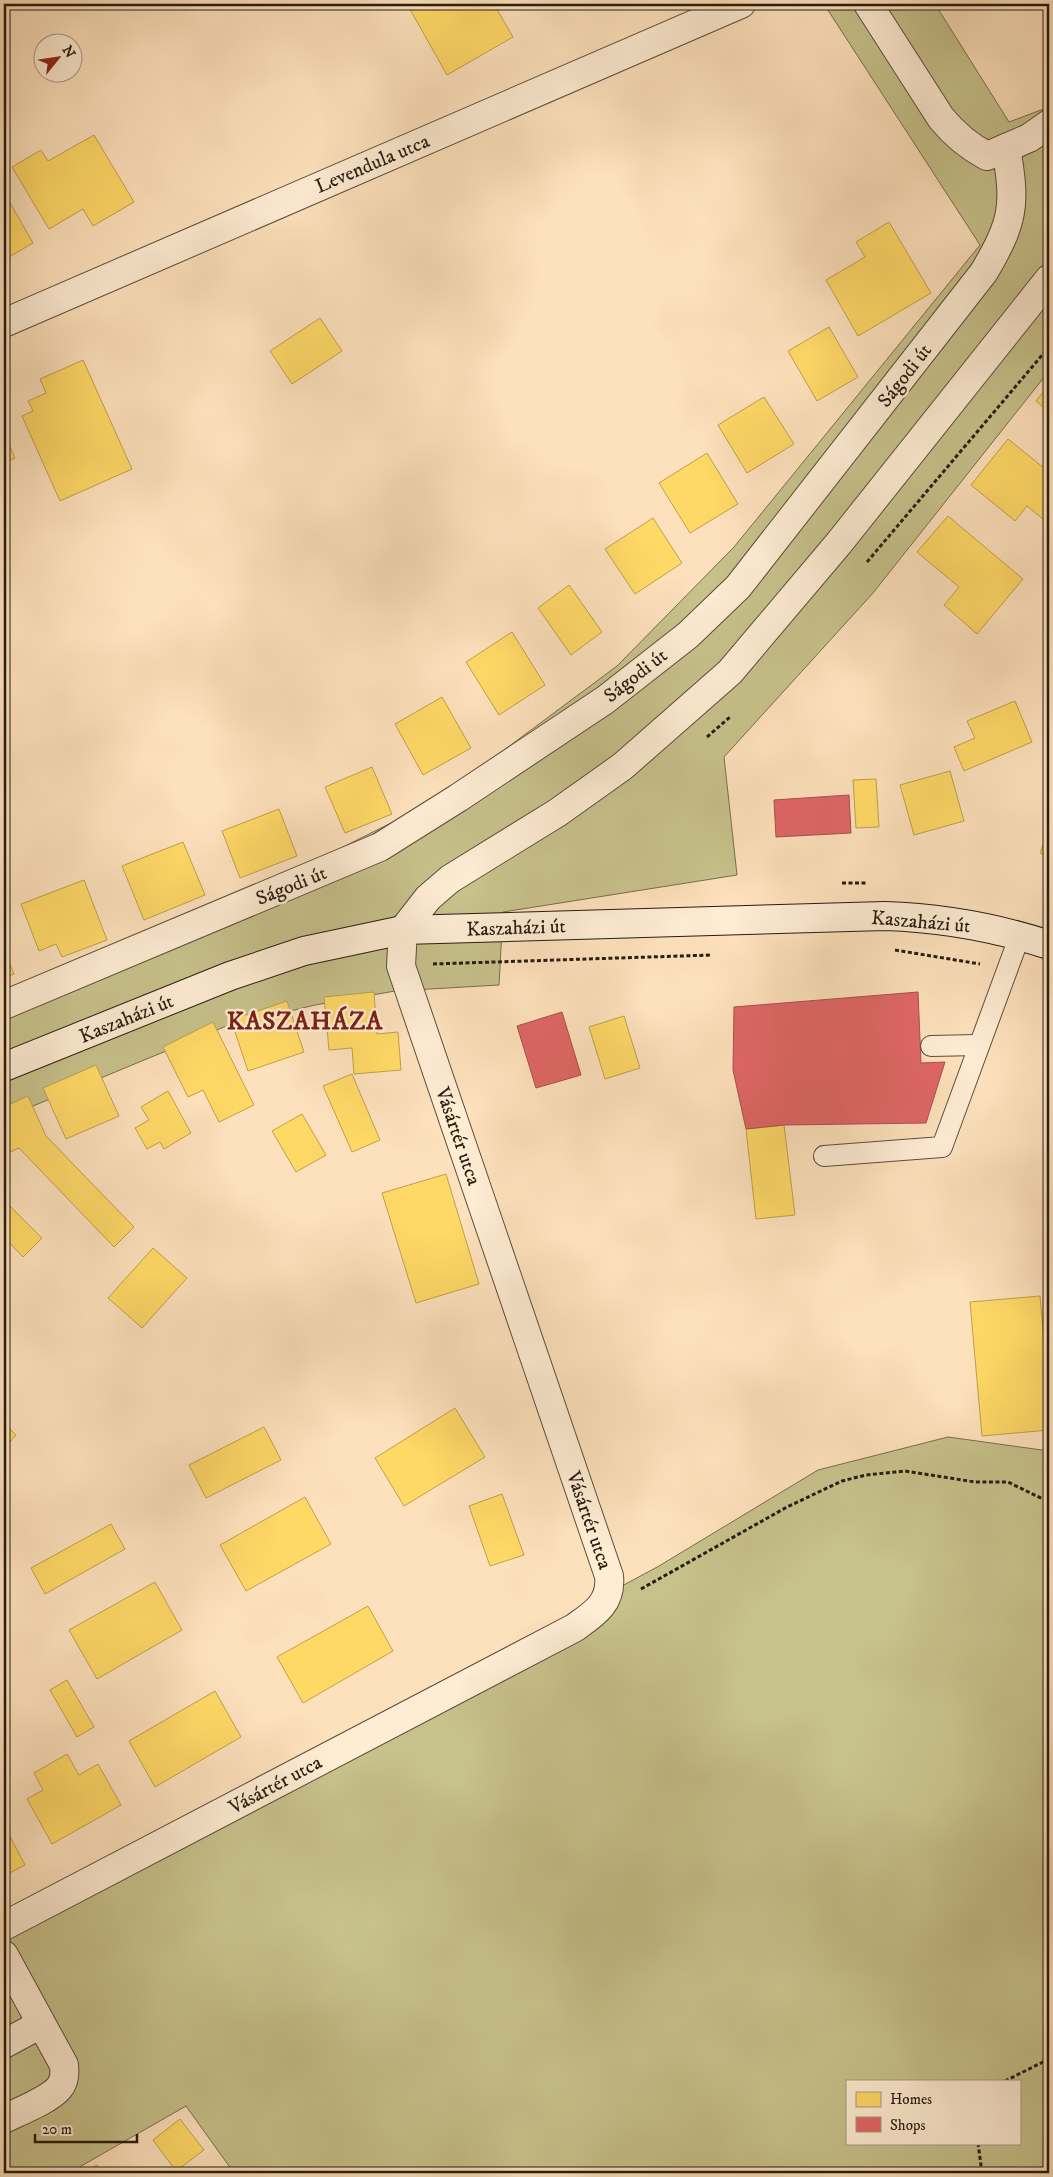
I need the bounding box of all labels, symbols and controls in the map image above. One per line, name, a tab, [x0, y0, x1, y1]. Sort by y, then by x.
north arrow	[32, 32, 82, 82]
text: N	[58, 43, 79, 62]
street label: Levendula utca	[312, 129, 434, 200]
street label: Ságodi út	[873, 339, 938, 413]
street label: Ságodi út	[599, 644, 673, 709]
street label: Ságodi út	[253, 861, 331, 912]
street label: Kaszaházi út	[870, 906, 972, 939]
street label: Kaszaházi út	[466, 914, 566, 943]
street label: Kaszaházi út	[76, 989, 177, 1050]
district label: KASZAHÁZA	[227, 1006, 383, 1037]
street label: Vásártér utca	[429, 1083, 486, 1189]
street label: Vásártér utca	[560, 1467, 617, 1573]
street label: Vásártér utca	[224, 1750, 327, 1821]
legend	[846, 2080, 1020, 2144]
text: Homes	[890, 2090, 932, 2109]
scale bar	[35, 2112, 138, 2144]
text: Shops	[890, 2116, 926, 2135]
text: 20 m	[42, 2120, 72, 2139]

